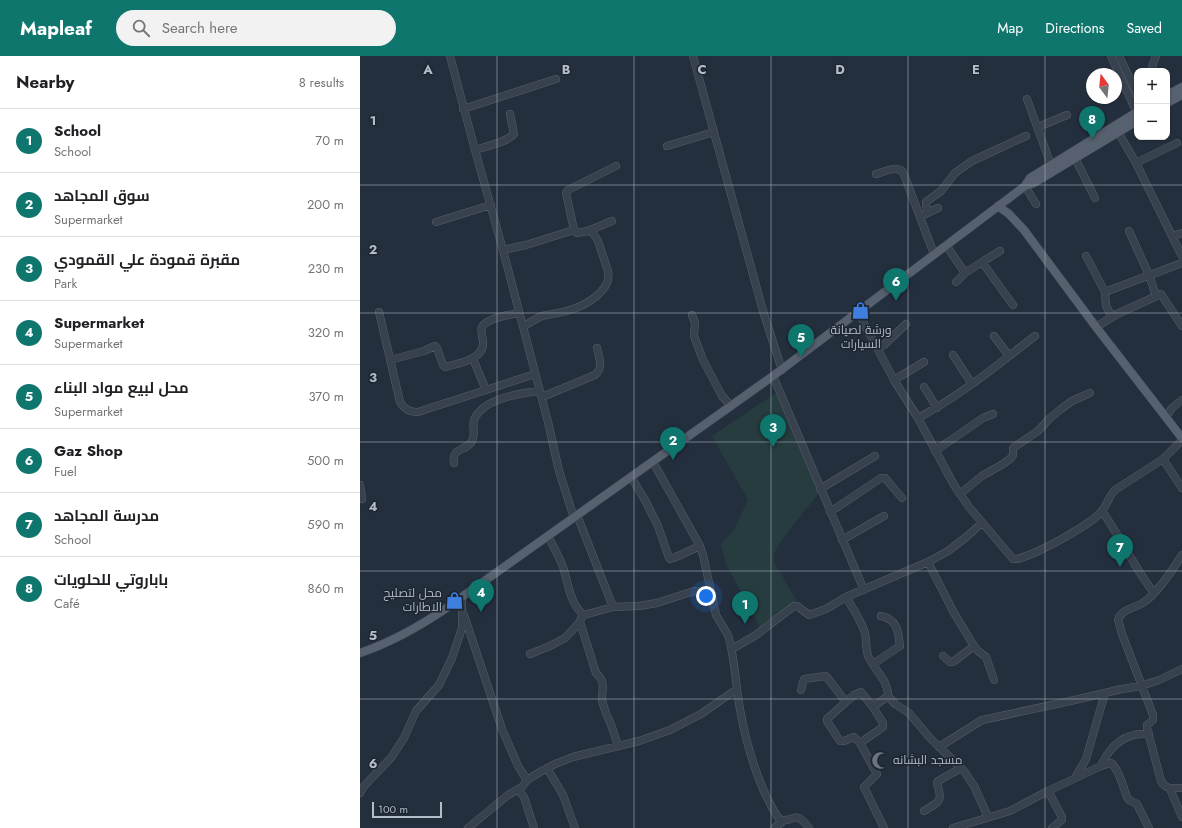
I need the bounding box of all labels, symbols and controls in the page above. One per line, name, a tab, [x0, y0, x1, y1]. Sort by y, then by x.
search box	[116, 10, 396, 46]
text: Mapleaf	[20, 15, 92, 42]
icon: search	[130, 17, 152, 39]
text: Search here	[162, 17, 238, 39]
text: Map	[997, 18, 1023, 38]
text: Directions	[1045, 18, 1105, 38]
text: Saved	[1127, 18, 1162, 38]
text: A	[422, 60, 433, 79]
text: B	[562, 60, 571, 79]
text: C	[697, 60, 707, 79]
text: D	[835, 60, 845, 79]
text: E	[972, 60, 980, 79]
north arrow	[1086, 68, 1122, 104]
map controls	[1134, 68, 1170, 140]
button: +	[1134, 68, 1170, 104]
text: Nearby	[16, 70, 74, 94]
text: 8 results	[299, 73, 344, 92]
button: −	[1134, 104, 1170, 140]
pin: 8	[1079, 106, 1105, 139]
text: 1	[370, 111, 376, 130]
text: School	[54, 120, 101, 142]
text: 1	[26, 131, 32, 150]
text: 70 m	[315, 131, 344, 150]
text: School	[54, 142, 91, 161]
text: سوق المجاهد	[54, 185, 150, 207]
text: 2	[25, 195, 33, 214]
text: 200 m	[307, 195, 344, 214]
text: Supermarket	[54, 210, 123, 229]
text: 2	[369, 240, 377, 259]
text: مقبرة قمودة علي القمودي	[54, 249, 240, 271]
text: 3	[25, 259, 33, 278]
text: 230 m	[308, 259, 344, 278]
pin: 6	[883, 268, 909, 301]
text: Park	[54, 274, 77, 293]
shop icon: ورشة لصيانة السيارات	[851, 301, 871, 321]
text: Supermarket	[54, 312, 144, 334]
place label: ورشة لصيانة السيارات	[831, 321, 891, 353]
text: 4	[24, 323, 34, 342]
text: 320 m	[308, 323, 344, 342]
pin: 5	[788, 324, 814, 357]
text: Supermarket	[54, 334, 123, 353]
text: 3	[369, 368, 377, 387]
text: محل لبيع مواد البناء	[54, 377, 189, 399]
text: 5	[25, 387, 33, 406]
text: 370 m	[308, 387, 344, 406]
text: Supermarket	[54, 402, 123, 421]
pin: 3	[760, 414, 786, 447]
pin: 2	[660, 427, 686, 460]
text: Gaz Shop	[54, 440, 123, 462]
text: 6	[25, 451, 33, 470]
text: 500 m	[307, 451, 344, 470]
text: Fuel	[54, 462, 77, 481]
text: 4	[368, 497, 378, 516]
text: مدرسة المجاهد	[54, 505, 159, 527]
text: 7	[25, 515, 33, 534]
text: 590 m	[307, 515, 344, 534]
text: School	[54, 530, 91, 549]
pin: 7	[1107, 534, 1133, 567]
text: باباروتي للحلويات	[54, 569, 168, 591]
text: 8	[25, 579, 33, 598]
text: 860 m	[308, 579, 344, 598]
pin: 4	[468, 579, 494, 612]
place label: محل لتصليح الاطارات	[383, 584, 442, 616]
your location	[696, 586, 716, 606]
shop icon: محل لتصليح الاطارات	[445, 590, 465, 610]
pin: 1	[732, 591, 758, 624]
text: Café	[54, 594, 80, 613]
text: 5	[369, 626, 377, 645]
mosque icon: مسجد البشانه	[870, 750, 890, 770]
place label: مسجد البشانه	[893, 751, 962, 769]
text: 6	[369, 754, 378, 773]
scale bar	[372, 800, 442, 819]
text: 100 m	[378, 801, 408, 817]

